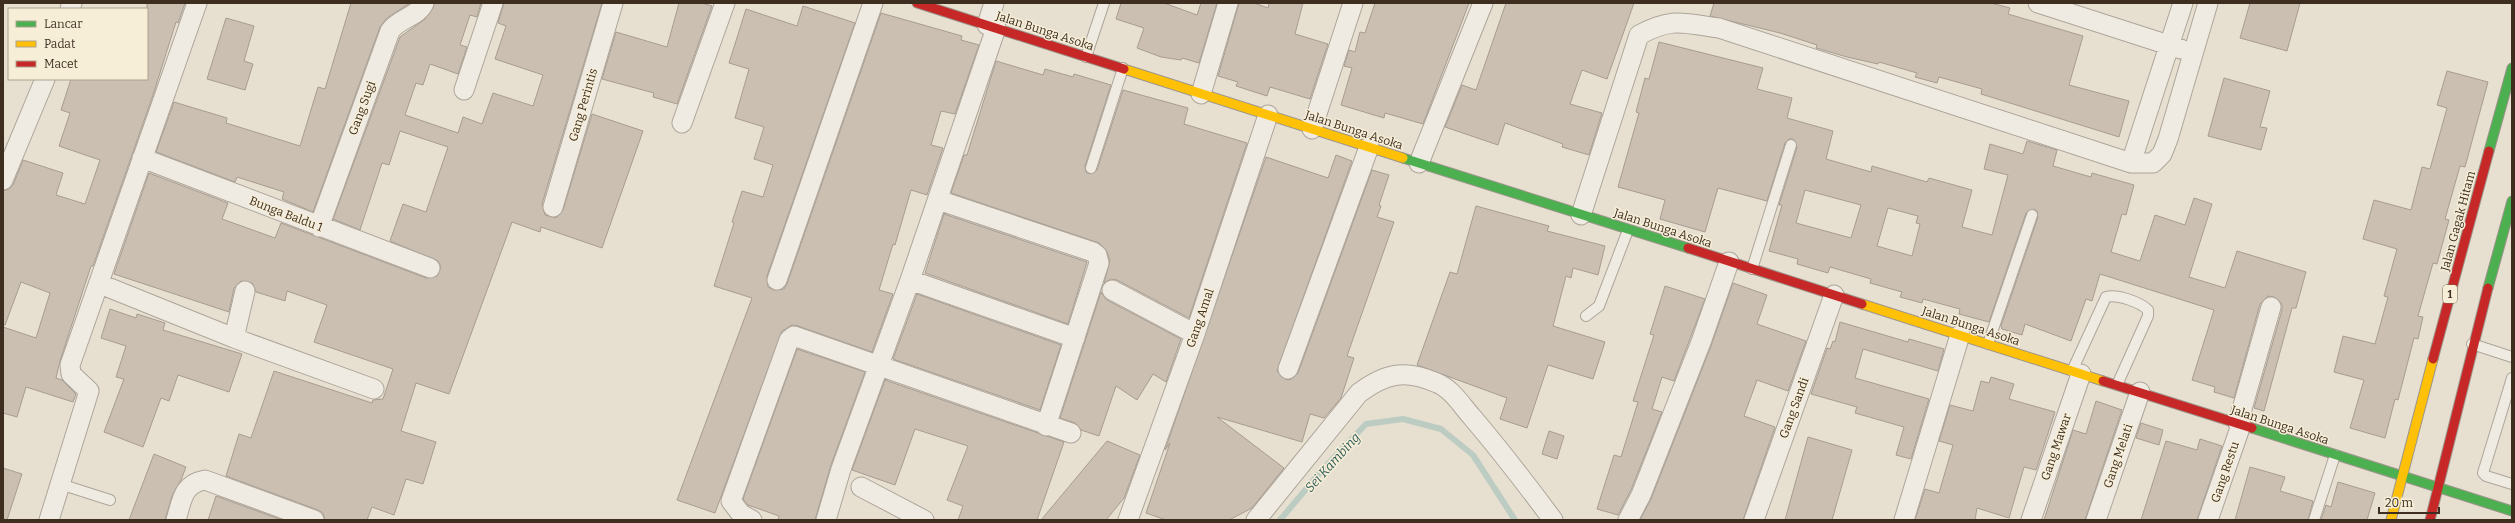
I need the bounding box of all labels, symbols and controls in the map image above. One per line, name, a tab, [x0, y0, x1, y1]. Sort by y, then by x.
legend	[8, 8, 148, 80]
street label: Jalan Bunga Asoka	[993, 8, 1096, 54]
text: Lancar	[44, 17, 83, 31]
text: Padat	[44, 37, 76, 51]
text: Macet	[44, 57, 79, 71]
street label: Gang Perintis	[566, 67, 600, 143]
street label: Gang Sugi	[346, 79, 378, 137]
street label: Jalan Bunga Asoka	[1302, 107, 1405, 153]
street label: Jalan Gagak Hitam	[2438, 169, 2478, 274]
street label: Bunga Baldu 1	[247, 194, 325, 234]
street label: Jalan Bunga Asoka	[1611, 205, 1714, 251]
road number: 1	[2443, 285, 2457, 303]
street label: Gang Amal	[1183, 286, 1217, 349]
street label: Jalan Bunga Asoka	[1919, 303, 2022, 349]
street label: Gang Sandi	[1777, 375, 1812, 440]
street label: Jalan Bunga Asoka	[2228, 402, 2331, 448]
street label: Gang Mawar	[2038, 411, 2074, 482]
street label: Gang Melati	[2101, 422, 2136, 490]
water label: Sei Kambing	[1302, 430, 1363, 495]
street label: Gang Restu	[2208, 439, 2242, 504]
scale bar	[2379, 489, 2439, 515]
text: 20 m	[2385, 496, 2414, 510]

